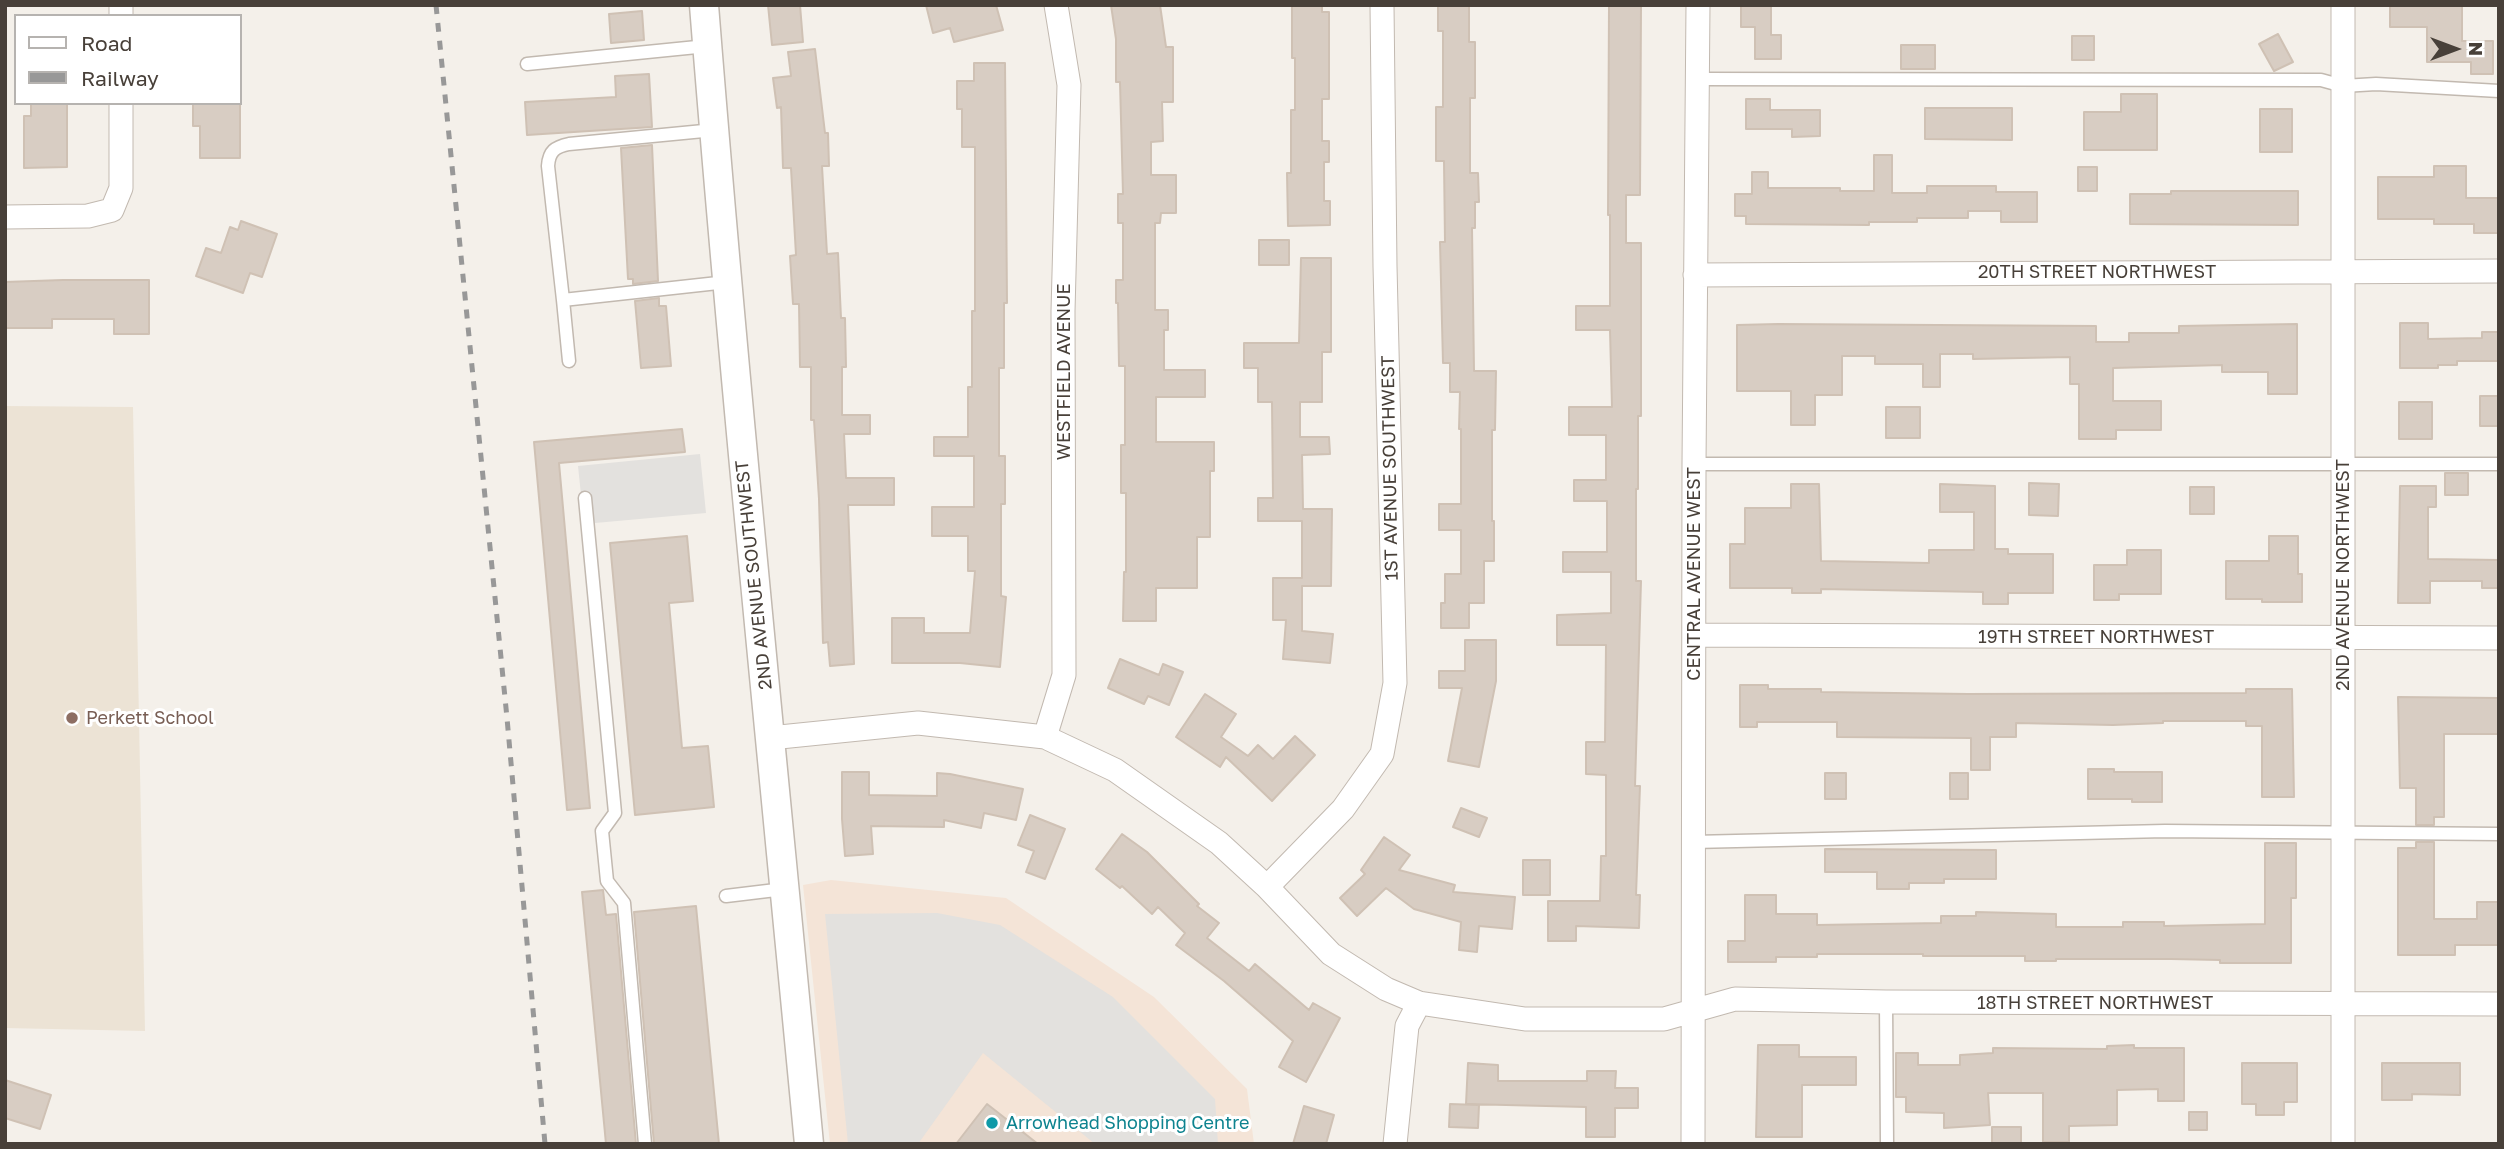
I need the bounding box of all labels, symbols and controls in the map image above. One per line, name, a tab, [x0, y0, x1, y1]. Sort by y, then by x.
legend	[14, 14, 242, 105]
north arrow	[2420, 14, 2490, 84]
text: Road	[81, 30, 132, 56]
text: N	[2465, 42, 2488, 56]
text: Railway	[81, 65, 159, 91]
street label: 20TH STREET NORTHWEST	[1978, 261, 2216, 283]
street label: WESTFIELD AVENUE	[1053, 284, 1075, 460]
street label: 1ST AVENUE SOUTHWEST	[1377, 355, 1403, 581]
street label: 2ND AVENUE SOUTHWEST	[731, 459, 777, 691]
street label: 2ND AVENUE NORTHWEST	[2332, 459, 2354, 691]
street label: CENTRAL AVENUE WEST	[1683, 467, 1705, 681]
street label: 19TH STREET NORTHWEST	[1978, 626, 2214, 648]
place label: Perkett School	[86, 707, 214, 729]
marker: Perkett School	[64, 710, 80, 726]
street label: 18TH STREET NORTHWEST	[1977, 992, 2213, 1014]
place label: Arrowhead Shopping Centre	[1006, 1112, 1249, 1134]
marker: Arrowhead Shopping Centre	[984, 1115, 1000, 1131]

